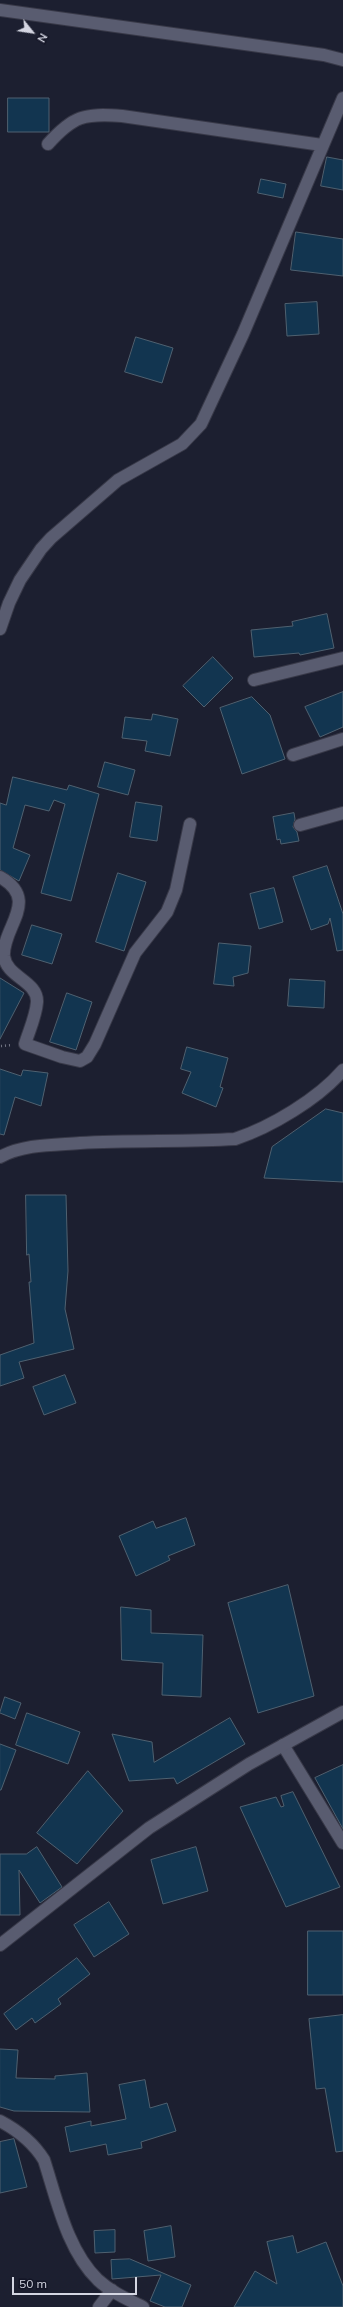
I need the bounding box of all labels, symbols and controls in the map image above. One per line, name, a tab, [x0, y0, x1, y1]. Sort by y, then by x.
north arrow	[12, 12, 52, 52]
text: N	[34, 31, 51, 45]
scale bar	[14, 2269, 139, 2295]
text: 50 m	[19, 2276, 47, 2291]

